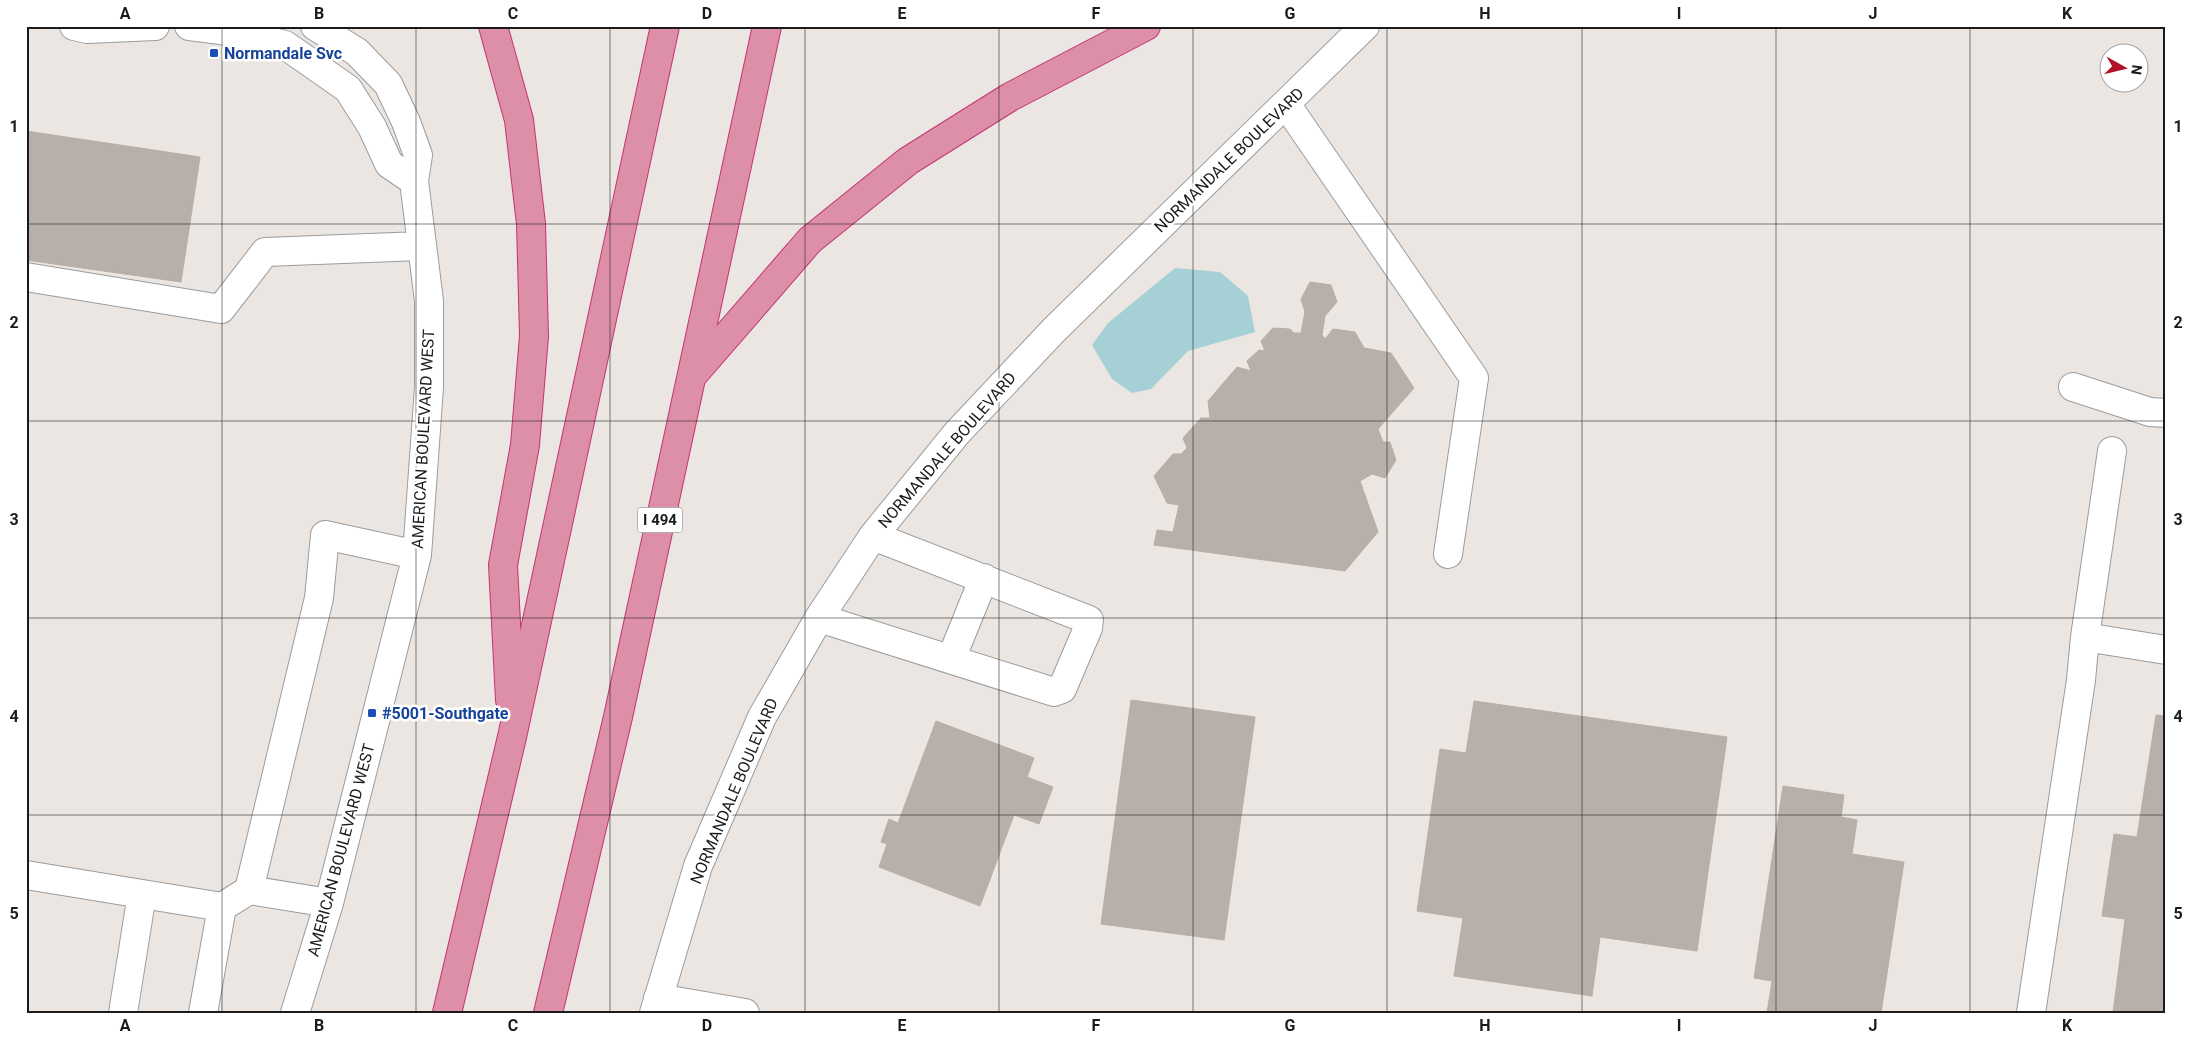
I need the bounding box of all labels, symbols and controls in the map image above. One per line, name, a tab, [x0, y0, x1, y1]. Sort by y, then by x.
text: A	[120, 4, 131, 23]
text: B	[314, 4, 324, 23]
text: C	[508, 4, 518, 23]
text: D	[702, 4, 712, 23]
text: E	[898, 4, 907, 23]
text: F	[1092, 4, 1101, 23]
text: G	[1285, 4, 1296, 23]
text: H	[1479, 4, 1491, 23]
text: I	[1677, 4, 1681, 23]
text: J	[1869, 4, 1877, 23]
text: K	[2062, 4, 2073, 23]
north arrow	[2100, 42, 2150, 92]
place label: Normandale Svc	[224, 44, 342, 63]
marker: Normandale Svc	[208, 47, 220, 59]
text: N	[2128, 64, 2145, 76]
street label: NORMANDALE BOULEVARD	[1150, 84, 1308, 236]
text: 1	[9, 117, 19, 136]
text: 1	[2173, 117, 2183, 136]
text: 2	[9, 313, 19, 332]
text: 2	[2173, 313, 2183, 332]
street label: AMERICAN BOULEVARD WEST	[408, 328, 438, 549]
street label: NORMANDALE BOULEVARD	[874, 368, 1020, 532]
road number: I 494	[638, 508, 682, 532]
text: 3	[9, 510, 19, 529]
text: 3	[2173, 510, 2183, 529]
street label: NORMANDALE BOULEVARD	[686, 695, 782, 887]
place label: #5001-Southgate	[382, 704, 509, 723]
text: 4	[9, 707, 19, 726]
marker: #5001-Southgate	[366, 707, 378, 719]
text: 4	[2173, 707, 2183, 726]
street label: AMERICAN BOULEVARD WEST	[303, 741, 379, 959]
text: 5	[9, 904, 19, 923]
text: 5	[2173, 904, 2183, 923]
text: A	[120, 1016, 131, 1035]
text: B	[314, 1016, 324, 1035]
text: C	[508, 1016, 518, 1035]
text: D	[702, 1016, 712, 1035]
text: E	[898, 1016, 907, 1035]
text: F	[1092, 1016, 1101, 1035]
text: G	[1285, 1016, 1296, 1035]
text: H	[1479, 1016, 1491, 1035]
text: I	[1677, 1016, 1681, 1035]
text: J	[1869, 1016, 1877, 1035]
text: K	[2062, 1016, 2073, 1035]

